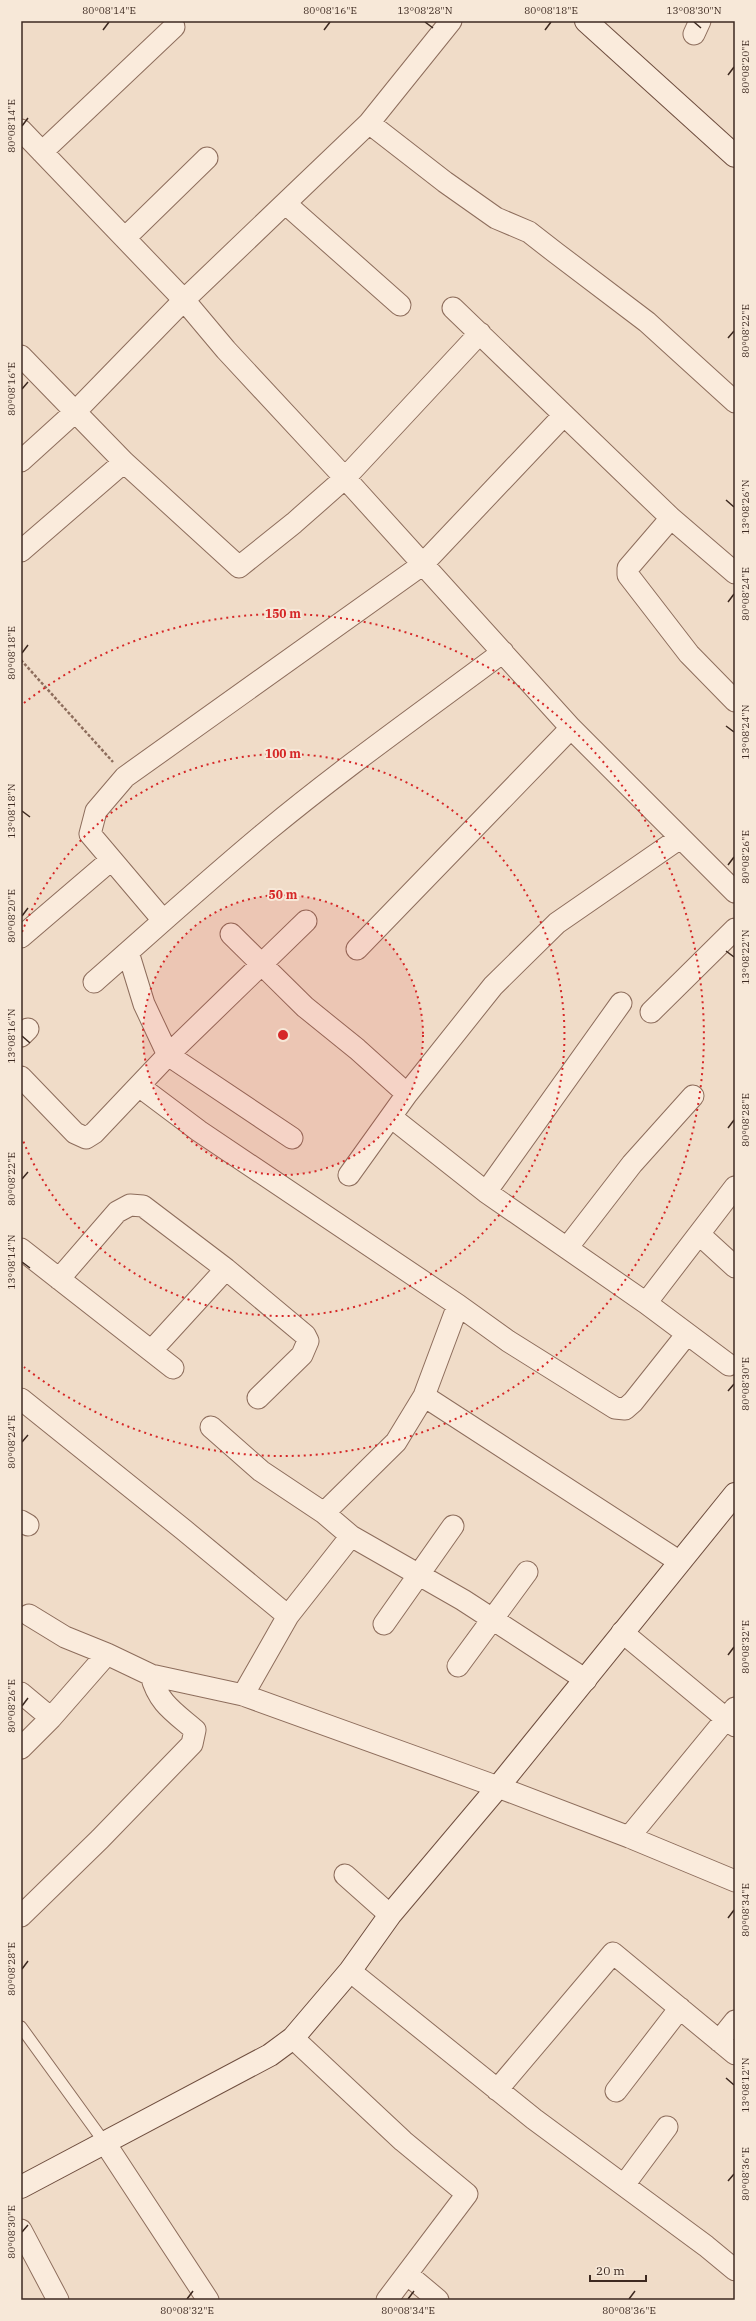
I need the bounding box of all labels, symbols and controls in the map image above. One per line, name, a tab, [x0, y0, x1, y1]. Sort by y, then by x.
text: 80°08'14"E	[82, 4, 136, 17]
text: 80°08'16"E	[303, 4, 357, 17]
text: 13°08'28"N	[398, 4, 453, 17]
text: 80°08'18"E	[524, 4, 578, 17]
text: 13°08'30"N	[667, 4, 722, 17]
text: 80°08'20"E	[739, 40, 752, 94]
text: 80°08'14"E	[5, 99, 18, 153]
text: 80°08'22"E	[739, 304, 752, 358]
text: 80°08'16"E	[5, 362, 18, 416]
text: 13°08'26"N	[739, 479, 752, 535]
text: 80°08'24"E	[739, 567, 752, 621]
text: 150 m	[265, 606, 301, 621]
text: 80°08'18"E	[5, 626, 18, 680]
text: 13°08'24"N	[739, 704, 752, 760]
text: 100 m	[265, 746, 301, 761]
text: 13°08'18"N	[5, 783, 18, 839]
text: 80°08'26"E	[739, 830, 752, 884]
text: 50 m	[269, 887, 298, 902]
text: 80°08'20"E	[5, 889, 18, 943]
text: 13°08'22"N	[739, 929, 752, 985]
text: 13°08'16"N	[5, 1008, 18, 1064]
centre of rings	[276, 1028, 290, 1042]
text: 80°08'28"E	[739, 1093, 752, 1147]
text: 80°08'22"E	[5, 1152, 18, 1206]
text: 13°08'14"N	[5, 1234, 18, 1290]
text: 80°08'30"E	[739, 1357, 752, 1411]
text: 80°08'24"E	[5, 1415, 18, 1469]
text: 80°08'32"E	[739, 1620, 752, 1674]
text: 80°08'26"E	[5, 1679, 18, 1733]
text: 80°08'34"E	[739, 1883, 752, 1937]
text: 80°08'28"E	[5, 1942, 18, 1996]
text: 13°08'12"N	[739, 2057, 752, 2113]
text: 80°08'36"E	[739, 2147, 752, 2201]
text: 80°08'30"E	[5, 2205, 18, 2259]
scale bar	[590, 2257, 646, 2283]
text: 20 m	[596, 2263, 625, 2278]
text: 80°08'32"E	[160, 2304, 214, 2317]
text: 80°08'34"E	[381, 2304, 435, 2317]
text: 80°08'36"E	[602, 2304, 656, 2317]

